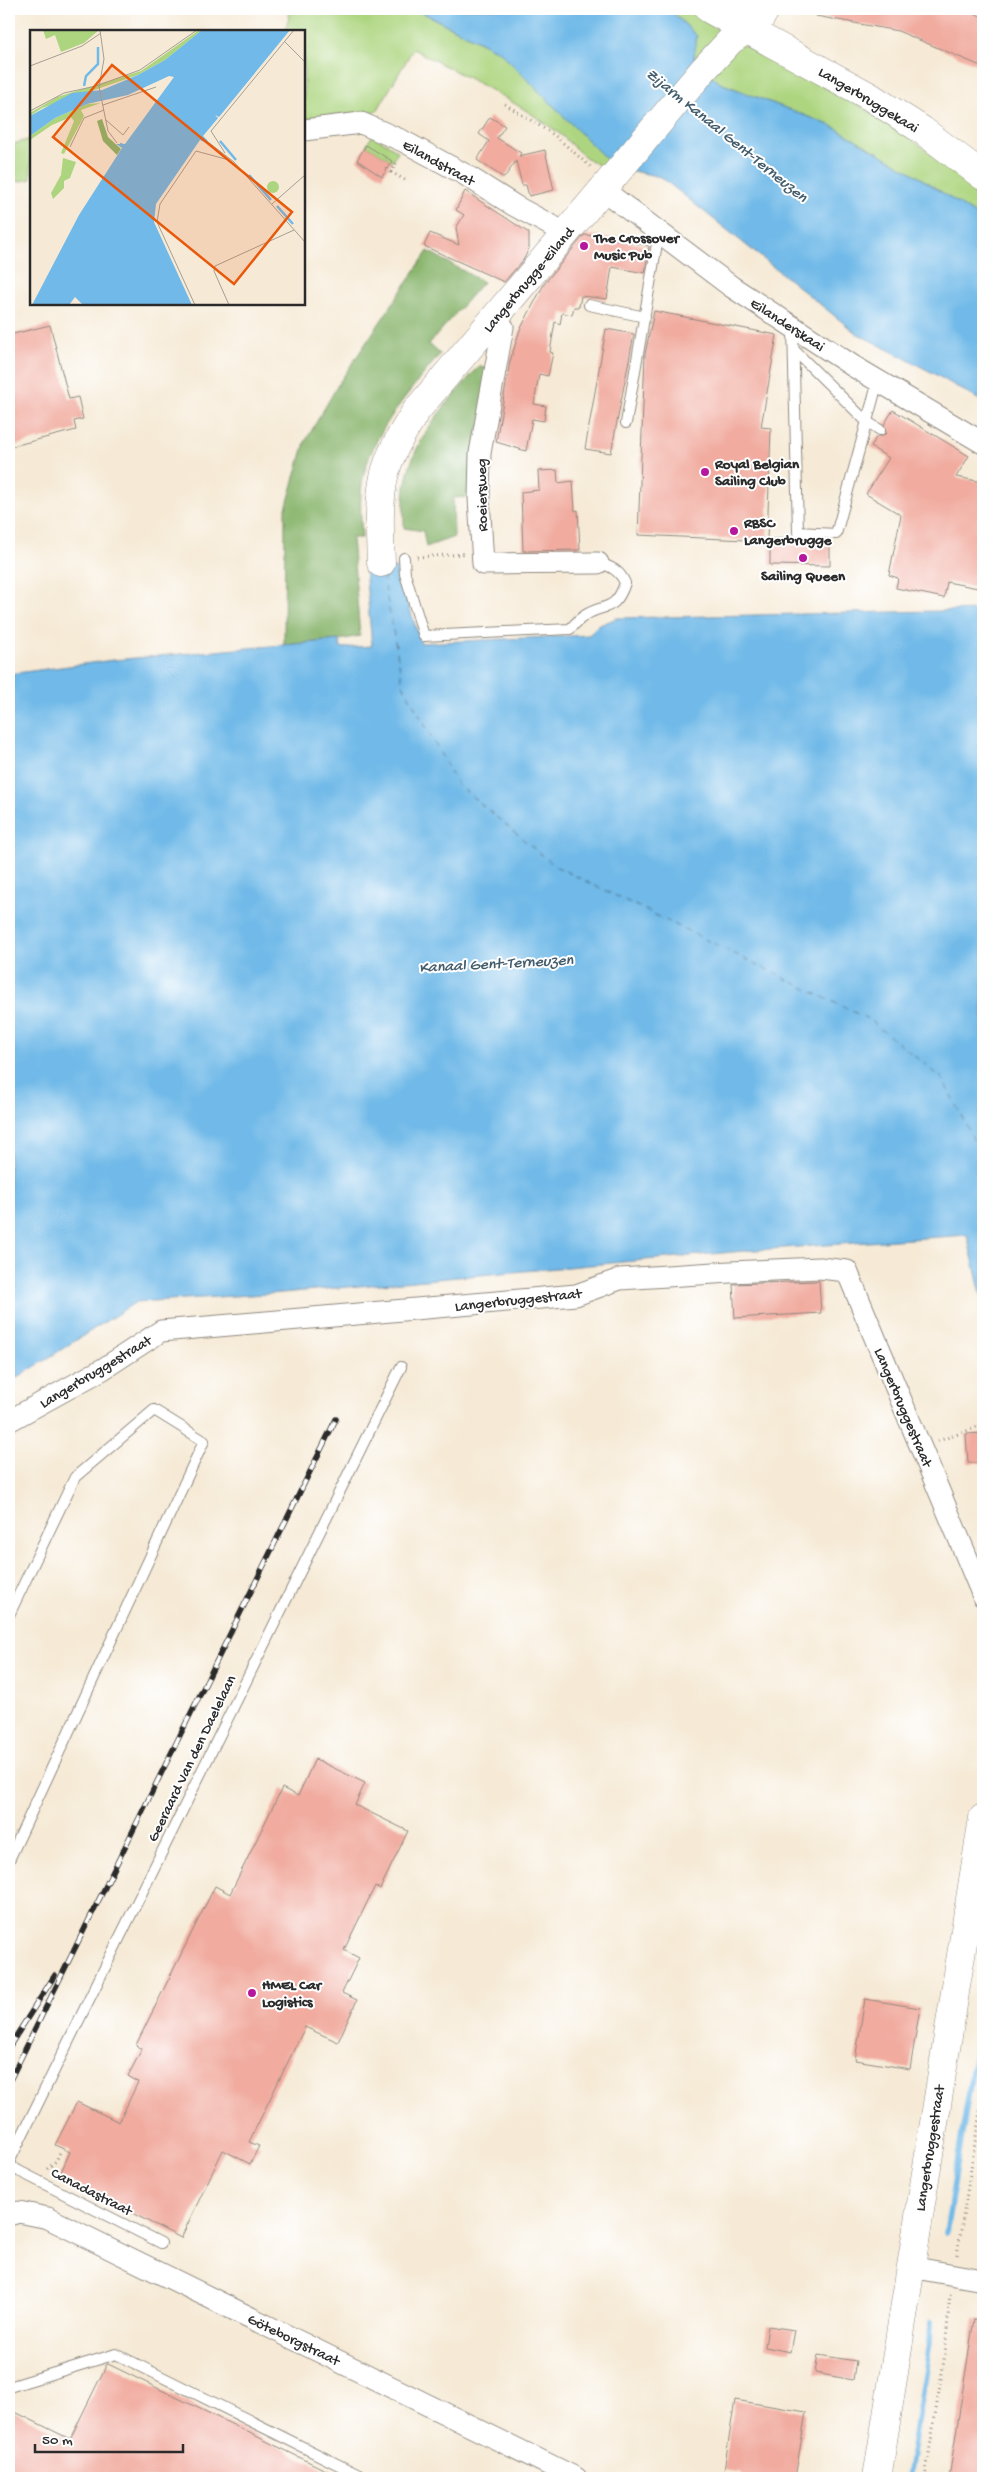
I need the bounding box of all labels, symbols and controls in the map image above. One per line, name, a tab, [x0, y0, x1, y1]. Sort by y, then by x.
inset map	[30, 30, 305, 305]
street label: Langerbruggekaai	[814, 64, 922, 138]
water label: Zijarm Kanaal Gent-Terneuzen	[641, 66, 811, 208]
street label: Eilandstraat	[399, 137, 479, 192]
street label: Langerbrugge-Eiland	[480, 223, 580, 337]
place label: The Crossover Music Pub	[593, 230, 681, 265]
marker: The Crossover Music Pub	[578, 240, 590, 252]
street label: Eilanderskaai	[746, 295, 828, 356]
place label: Royal Belgian Sailing Club	[714, 456, 800, 491]
street label: Roeiersweg	[473, 458, 493, 532]
marker: Royal Belgian Sailing Club	[699, 466, 711, 478]
place label: RBSC Langerbrugge	[743, 515, 833, 550]
marker: RBSC Langerbrugge	[728, 525, 740, 537]
marker: Sailing Queen	[797, 552, 809, 564]
place label: Sailing Queen	[761, 568, 846, 586]
water label: Kanaal Gent-Terneuzen	[419, 952, 574, 979]
street label: Langerbruggestraat	[454, 1285, 584, 1317]
street label: Langerbruggestraat	[37, 1331, 157, 1413]
street label: Langerbruggestraat	[869, 1346, 936, 1472]
street label: Geeraard Van den Daelelaan	[145, 1673, 241, 1845]
place label: HMEL Car Logistics	[262, 1977, 323, 2012]
marker: HMEL Car Logistics	[246, 1987, 258, 1999]
street label: Langerbruggestraat	[912, 2082, 950, 2213]
street label: Canadastraat	[47, 2165, 136, 2222]
street label: Göteborgstraat	[244, 2311, 344, 2372]
scale bar	[35, 2422, 182, 2454]
text: 50 m	[42, 2432, 73, 2450]

